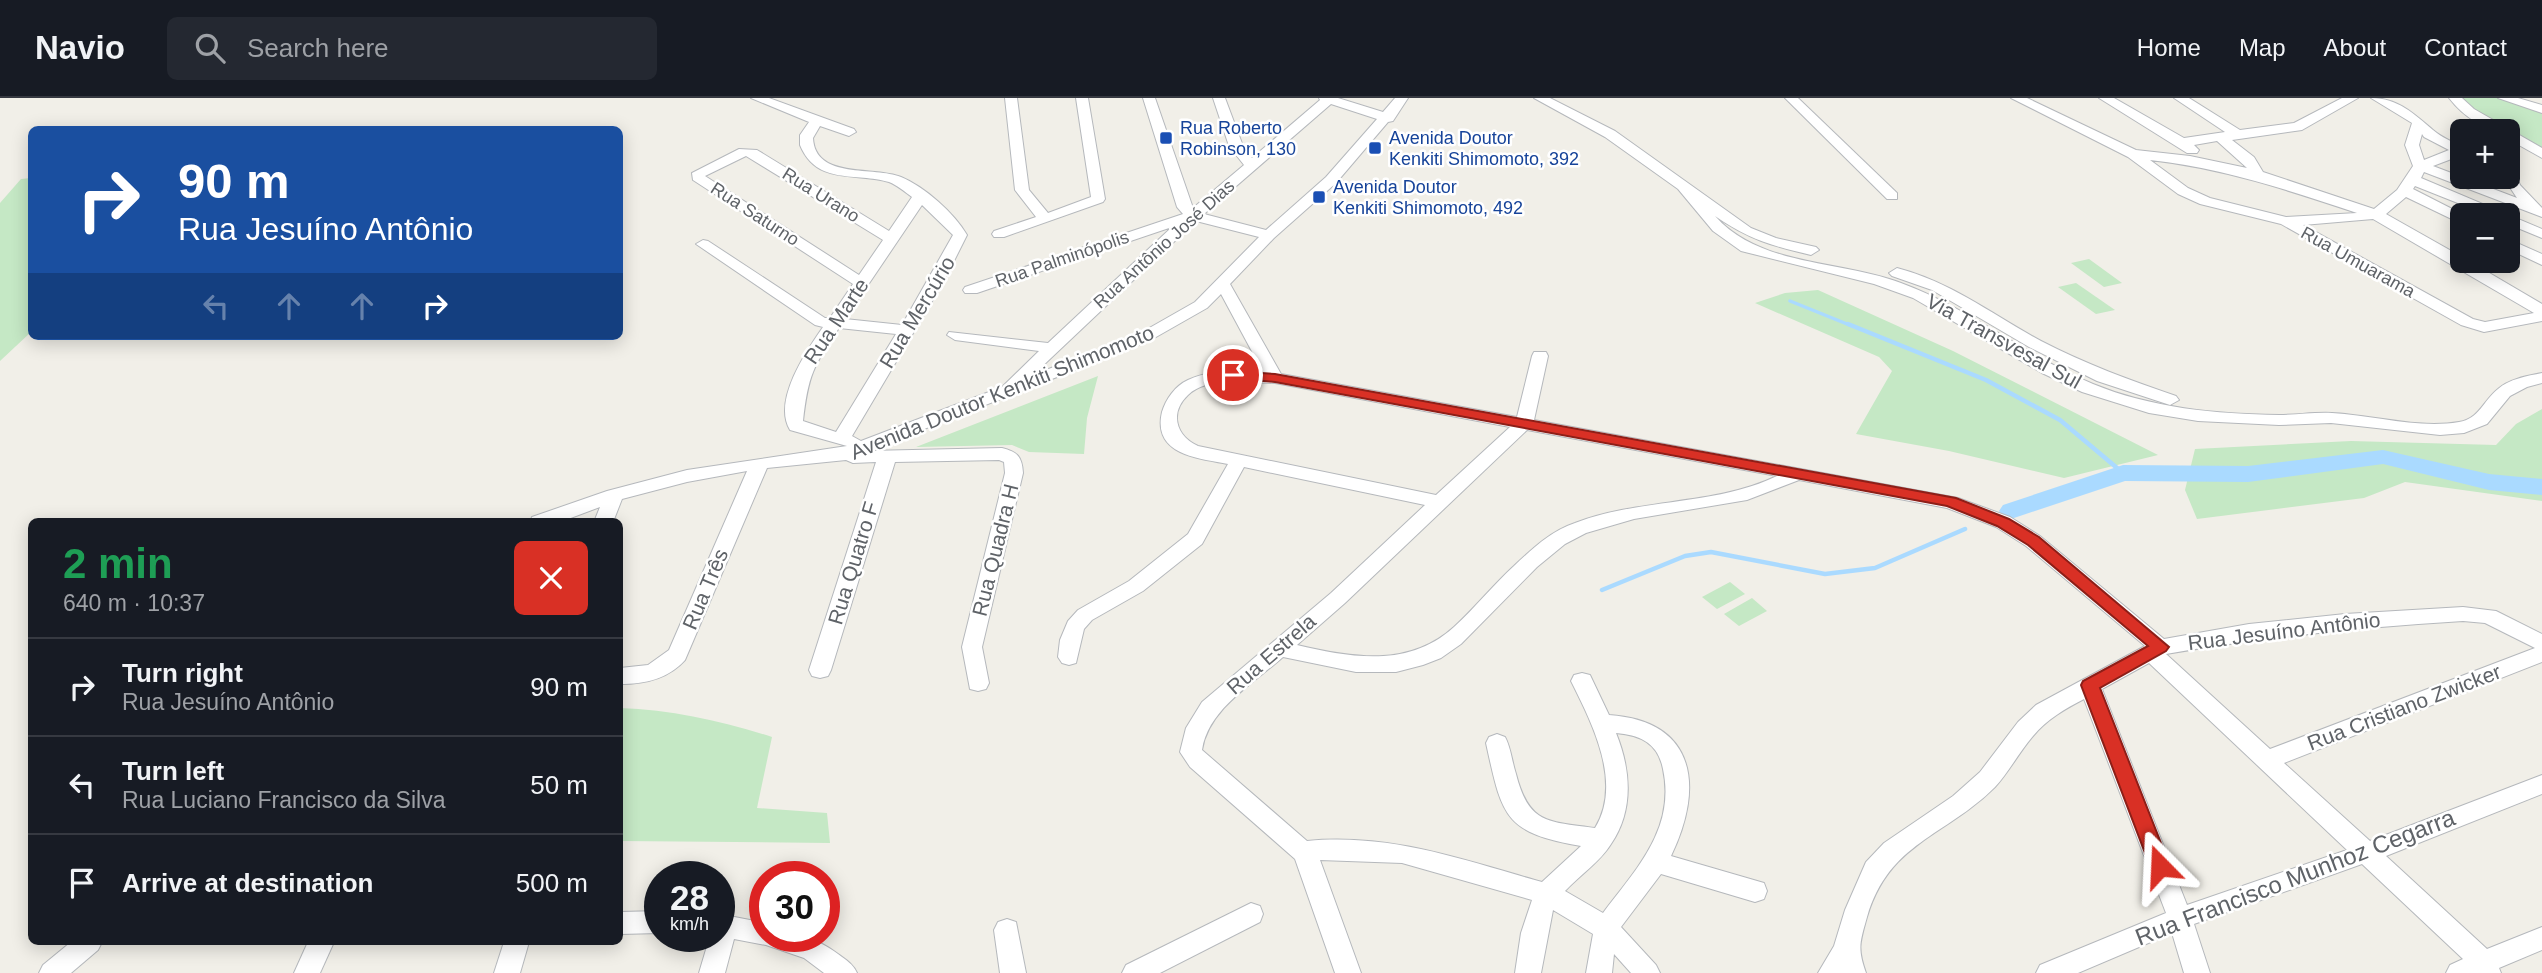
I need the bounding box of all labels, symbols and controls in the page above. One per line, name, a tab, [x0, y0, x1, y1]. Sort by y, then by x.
search box	[167, 17, 657, 80]
text: Navio	[35, 29, 125, 66]
icon: search	[191, 29, 229, 67]
text: Search here	[247, 33, 389, 63]
text: Home	[2137, 34, 2201, 61]
text: Map	[2239, 34, 2286, 61]
text: About	[2324, 34, 2386, 61]
text: Contact	[2424, 34, 2507, 61]
place label: Rua Roberto Robinson, 130	[1180, 118, 1296, 159]
map controls	[2450, 119, 2520, 273]
button: +	[2450, 119, 2520, 189]
place label: Avenida Doutor Kenkiti Shimomoto, 392	[1389, 128, 1579, 169]
marker: Rua Roberto Robinson, 130	[1158, 130, 1174, 146]
marker: Avenida Doutor Kenkiti Shimomoto, 392	[1367, 140, 1383, 156]
icon: right	[63, 154, 154, 245]
text: 90 m	[178, 154, 290, 208]
street label: Rua Urano	[779, 163, 863, 227]
street label: Rua Antônio José Dias	[1090, 176, 1238, 312]
place label: Avenida Doutor Kenkiti Shimomoto, 492	[1333, 177, 1523, 218]
street label: Rua Saturno	[707, 178, 803, 250]
marker: Avenida Doutor Kenkiti Shimomoto, 492	[1311, 189, 1327, 205]
button: −	[2450, 203, 2520, 273]
text: Rua Jesuíno Antônio	[178, 211, 473, 247]
street label: Rua Umuarama	[2298, 222, 2419, 302]
street label: Rua Palminópolis	[993, 227, 1131, 291]
street label: Rua Mercúrio	[875, 252, 959, 372]
street label: Rua Marte	[799, 274, 873, 368]
icon: left	[197, 287, 235, 325]
icon: ahead	[270, 287, 308, 325]
icon: ahead	[343, 287, 381, 325]
icon: right	[416, 287, 454, 325]
street label: Via Transvesal Sul	[1923, 289, 2085, 393]
street label: Avenida Doutor Kenkiti Shimomoto	[847, 320, 1157, 464]
pin	[1203, 345, 1263, 405]
icon: arrive	[1214, 356, 1252, 394]
street label: Rua Quadra H	[967, 482, 1023, 618]
street label: Rua Quatro F	[823, 499, 883, 627]
text: 2 min	[63, 540, 173, 587]
button: close	[514, 541, 588, 615]
street label: Rua Três	[678, 545, 732, 633]
text: 640 m · 10:37	[63, 590, 205, 616]
street label: Rua Jesuíno Antônio	[2186, 608, 2382, 654]
street label: Rua Estrela	[1222, 609, 1320, 699]
text: Turn right	[122, 658, 243, 688]
street label: Rua Cristiano Zwicker	[2304, 659, 2504, 755]
icon: right	[63, 668, 101, 706]
text: 90 m	[530, 672, 588, 702]
text: Rua Jesuíno Antônio	[122, 689, 334, 715]
text: Turn left	[122, 756, 224, 786]
icon: left	[63, 766, 101, 804]
text: 50 m	[530, 770, 588, 800]
text: Rua Luciano Francisco da Silva	[122, 787, 445, 813]
street label: Rua Francisco Munhoz Cegarra	[2131, 803, 2459, 951]
position arrow	[2123, 829, 2197, 903]
speed limit sign: 30	[749, 861, 840, 952]
icon: arrive	[63, 864, 101, 902]
text: Arrive at destination	[122, 868, 373, 898]
text: 500 m	[516, 868, 588, 898]
text: 28	[670, 878, 709, 917]
text: km/h	[670, 914, 709, 934]

